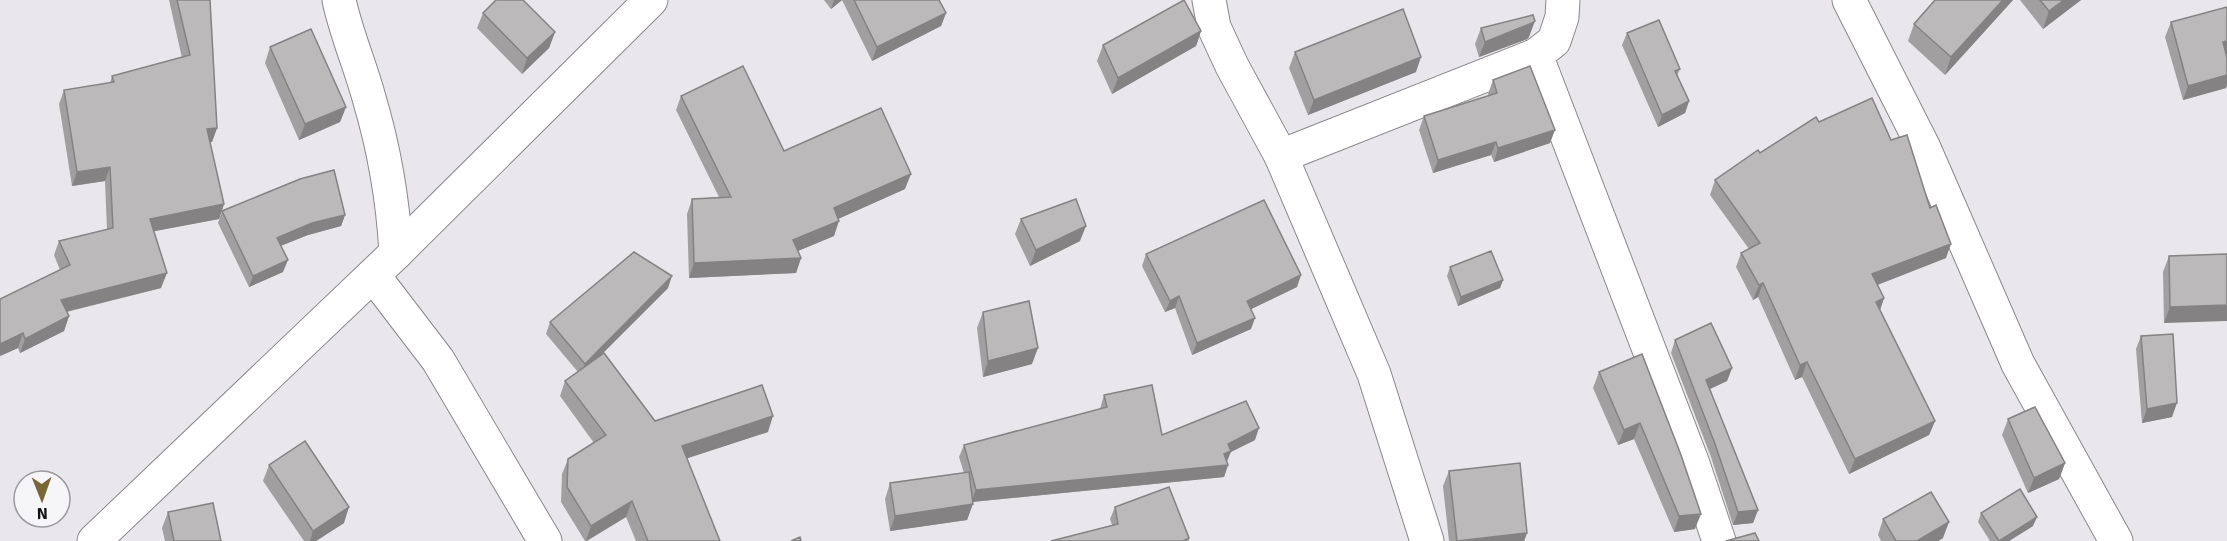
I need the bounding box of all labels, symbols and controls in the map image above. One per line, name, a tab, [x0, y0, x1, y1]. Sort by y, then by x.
north arrow	[12, 469, 72, 529]
text: N	[37, 503, 48, 523]

